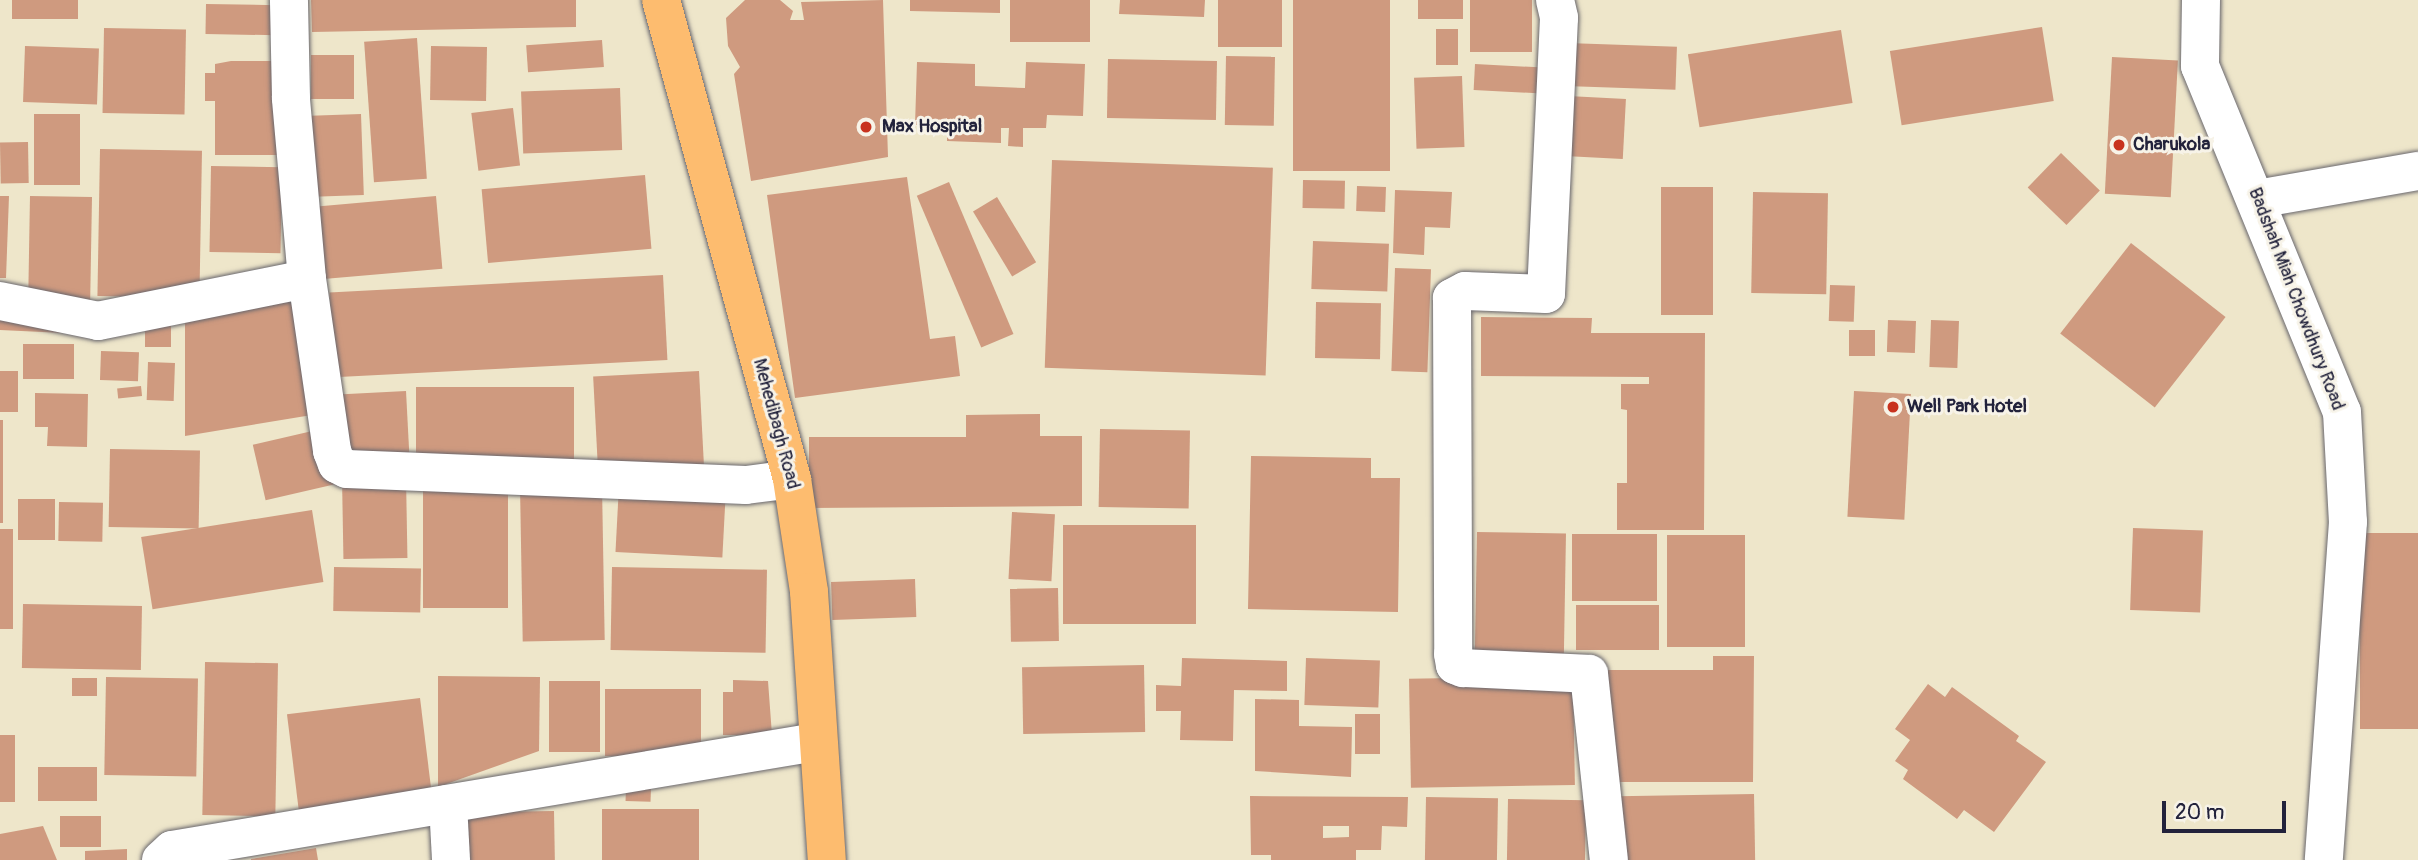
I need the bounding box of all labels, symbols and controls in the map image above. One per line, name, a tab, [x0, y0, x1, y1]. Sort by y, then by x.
place label: Max Hospital	[882, 116, 982, 138]
marker: Max Hospital	[856, 117, 876, 137]
place label: Charukola	[2133, 134, 2210, 156]
marker: Charukola	[2111, 137, 2127, 153]
street label: Badshah Miah Chowdhury Road	[2243, 184, 2349, 414]
street label: Mehedibagh Road	[748, 356, 804, 492]
place label: Well Park Hotel	[1907, 396, 2027, 418]
marker: Well Park Hotel	[1885, 399, 1901, 415]
scale bar	[2166, 786, 2290, 830]
text: 20 m	[2175, 799, 2224, 826]

